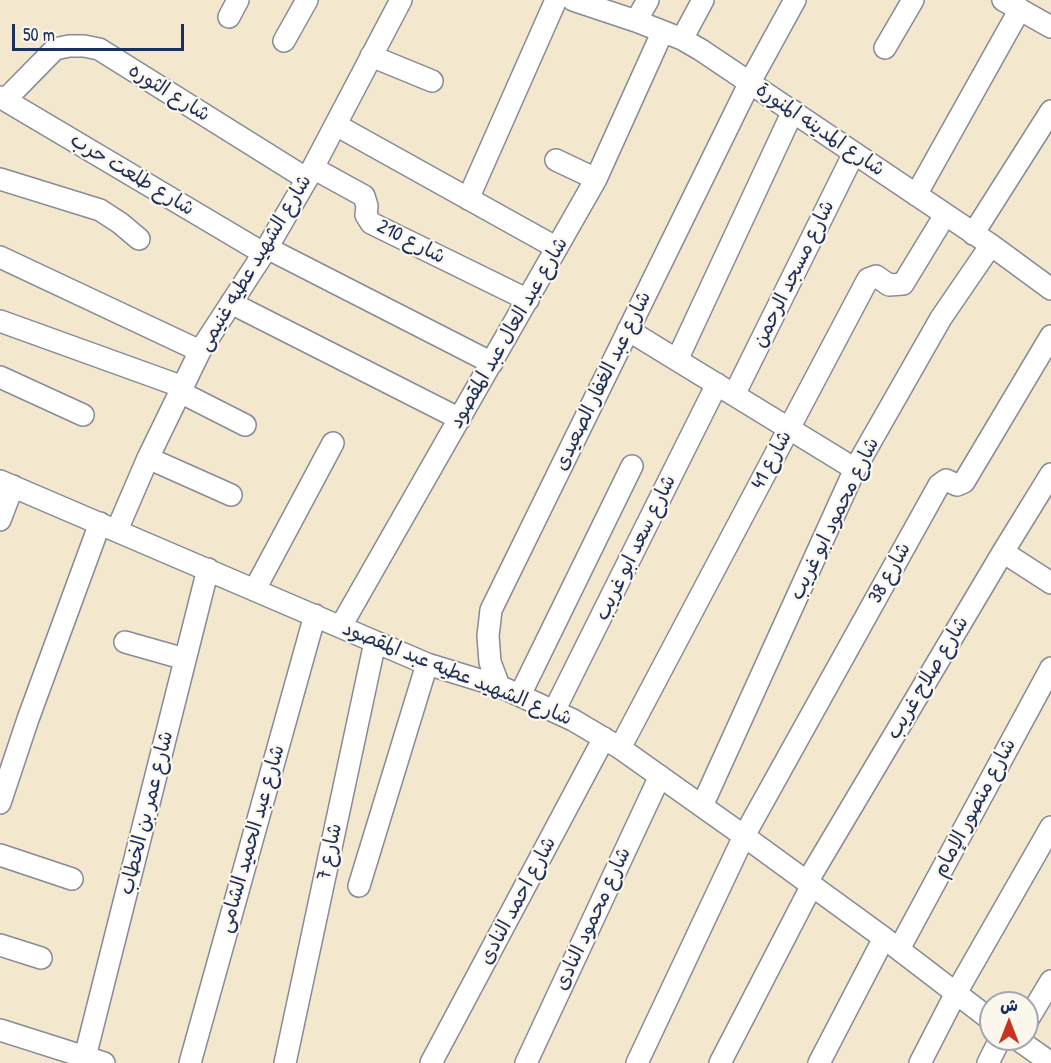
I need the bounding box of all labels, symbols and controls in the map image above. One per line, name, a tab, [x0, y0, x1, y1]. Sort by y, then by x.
scale bar	[15, 12, 188, 50]
text: 50 m	[23, 22, 55, 47]
street label: شارع الثوره	[124, 59, 214, 127]
street label: شارع المدينه المنورة	[751, 78, 889, 182]
street label: شارع طلعت حرب	[66, 128, 198, 222]
street label: شارع الشهيد عطيه غنيمى	[193, 170, 317, 356]
street label: شارع مسجد الرحمن	[748, 196, 840, 352]
street label: شارع 210	[373, 215, 449, 269]
street label: شارع عبد العال عبد المقصود	[444, 233, 574, 433]
street label: شارع عبد الغفار الصعيدى	[549, 287, 657, 475]
street label: شارع 41	[747, 427, 797, 493]
street label: شارع محمود ابو غريب	[785, 434, 885, 604]
street label: شارع سعد ابو غريب	[590, 471, 682, 625]
street label: شارع 38	[864, 539, 916, 607]
street label: شارع صلاح غريب	[882, 612, 974, 744]
street label: شارع الشهيد عطيه عبد المقصود	[339, 617, 575, 731]
street label: شارع عمر بن الخطاب	[115, 729, 179, 897]
street label: شارع منصور الإمام	[928, 735, 1022, 881]
street label: شارع عبد الحميد الشامى	[214, 742, 290, 936]
street label: شارع 7	[312, 821, 348, 883]
street label: شارع احمد النادى	[474, 833, 562, 969]
street label: شارع محمود النادى	[549, 844, 637, 994]
north arrow	[979, 991, 1039, 1051]
text: ش	[1000, 994, 1018, 1016]

